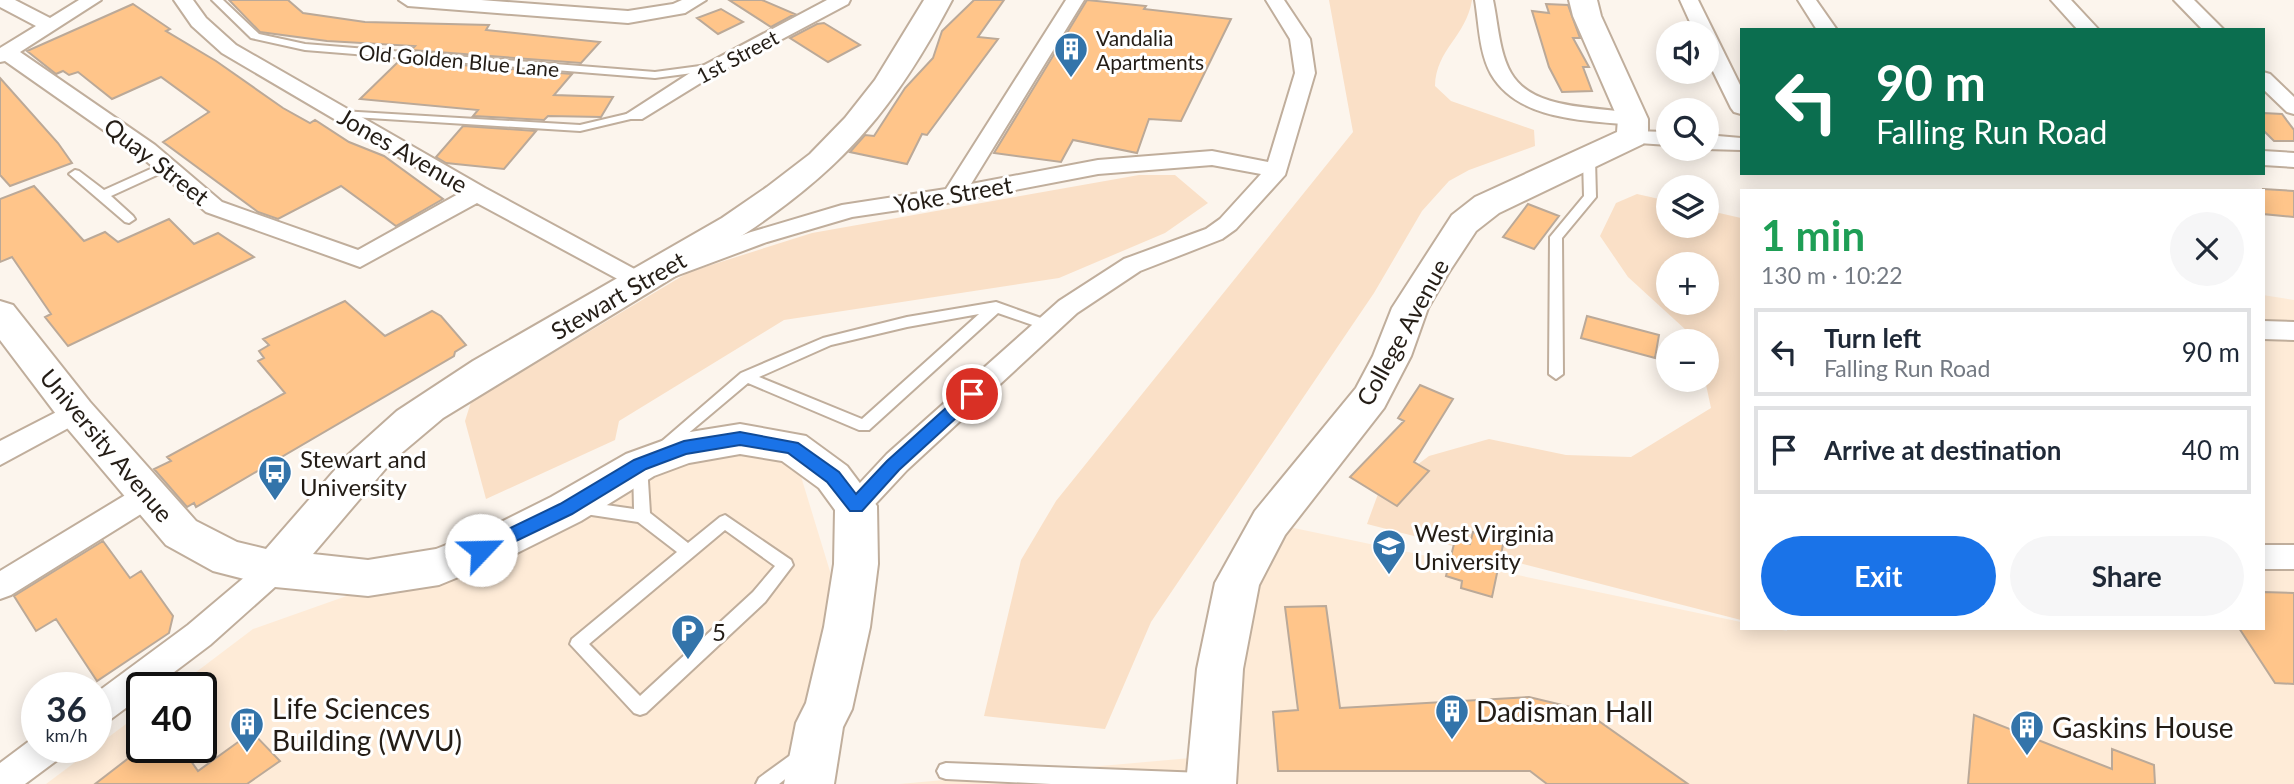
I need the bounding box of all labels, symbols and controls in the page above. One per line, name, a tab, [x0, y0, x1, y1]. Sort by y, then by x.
map controls	[1656, 21, 1719, 392]
button: sound	[1656, 21, 1719, 84]
street label: 1st Street	[692, 24, 783, 88]
place label: Vandalia Apartments	[1096, 25, 1204, 74]
building icon: Vandalia Apartments	[1052, 30, 1090, 79]
street label: Old Golden Blue Lane	[358, 39, 560, 81]
text: 90 m	[1876, 53, 1986, 111]
icon: left	[1761, 56, 1852, 147]
button: search	[1656, 98, 1719, 161]
street label: Jones Avenue	[333, 101, 473, 199]
street label: Quay Street	[99, 111, 216, 211]
text: Falling Run Road	[1876, 112, 2107, 151]
street label: Yoke Street	[892, 169, 1015, 219]
button: layers	[1656, 175, 1719, 238]
text: 1 min	[1761, 210, 1865, 260]
button: close	[2170, 212, 2244, 286]
street label: Stewart Street	[545, 245, 691, 345]
button: +	[1656, 252, 1719, 315]
street label: College Avenue	[1350, 254, 1454, 410]
text: 130 m · 10:22	[1761, 261, 1903, 289]
text: Turn left	[1824, 322, 1921, 354]
button: −	[1656, 329, 1719, 392]
icon: left	[1765, 333, 1803, 371]
text: 90 m	[2182, 336, 2240, 368]
text: Falling Run Road	[1824, 354, 1990, 382]
street label: University Avenue	[34, 362, 180, 528]
pin	[942, 364, 1002, 424]
icon: arrive	[953, 375, 991, 413]
icon: arrive	[1765, 431, 1803, 469]
text: Arrive at destination	[1824, 434, 2061, 466]
text: 40 m	[2182, 434, 2240, 466]
place label: Stewart and University	[300, 444, 426, 501]
bus stop icon: Stewart and University	[256, 453, 294, 502]
position arrow	[444, 513, 518, 587]
place label: West Virginia University	[1414, 518, 1554, 575]
school or university icon: West Virginia University	[1370, 527, 1408, 576]
button: Exit	[1761, 536, 1996, 616]
button: Share	[2010, 536, 2244, 616]
parking icon: 5	[669, 612, 707, 661]
place label: 5	[712, 617, 726, 646]
speed limit sign: 40	[126, 672, 217, 763]
text: 36	[46, 687, 87, 729]
place label: Life Sciences Building (WVU)	[272, 691, 462, 757]
building icon: Dadisman Hall	[1433, 692, 1471, 741]
place label: Dadisman Hall	[1476, 694, 1653, 728]
building icon: Life Sciences Building (WVU)	[228, 705, 266, 754]
building icon: Gaskins House	[2008, 708, 2046, 757]
place label: Gaskins House	[2052, 710, 2234, 744]
text: km/h	[45, 724, 88, 746]

